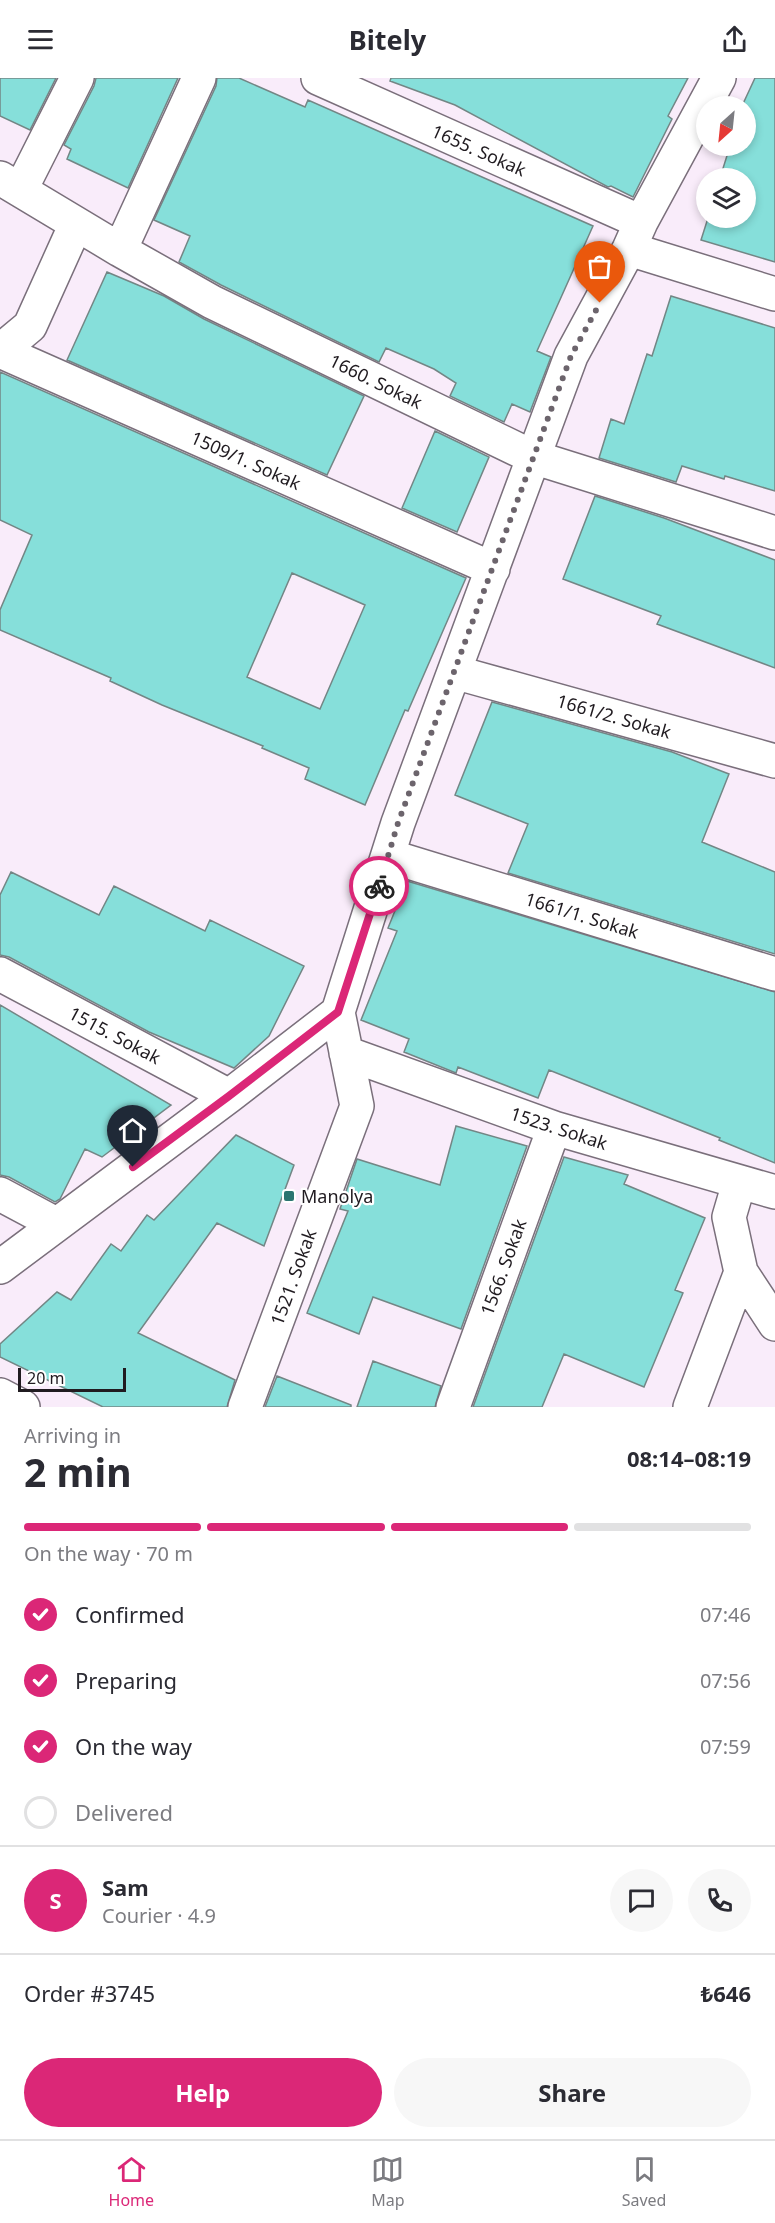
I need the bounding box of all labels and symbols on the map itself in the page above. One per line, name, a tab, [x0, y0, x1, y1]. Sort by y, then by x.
north arrow	[696, 96, 756, 156]
street label: 1655. Sokak	[428, 119, 530, 182]
pin	[574, 241, 625, 303]
street label: 1660. Sokak	[325, 348, 427, 414]
street label: 1509/1. Sokak	[187, 425, 305, 495]
street label: 1661/2. Sokak	[554, 688, 674, 744]
courier	[349, 856, 409, 916]
street label: 1661/1. Sokak	[522, 886, 642, 944]
street label: 1515. Sokak	[65, 1001, 165, 1069]
street label: 1523. Sokak	[507, 1101, 611, 1155]
pin	[107, 1105, 158, 1167]
place label: Manolya	[301, 1184, 373, 1208]
marker: Manolya	[282, 1189, 296, 1203]
street label: 1566. Sokak	[474, 1215, 532, 1318]
street label: 1521. Sokak	[264, 1225, 322, 1328]
scale bar	[18, 1365, 126, 1392]

